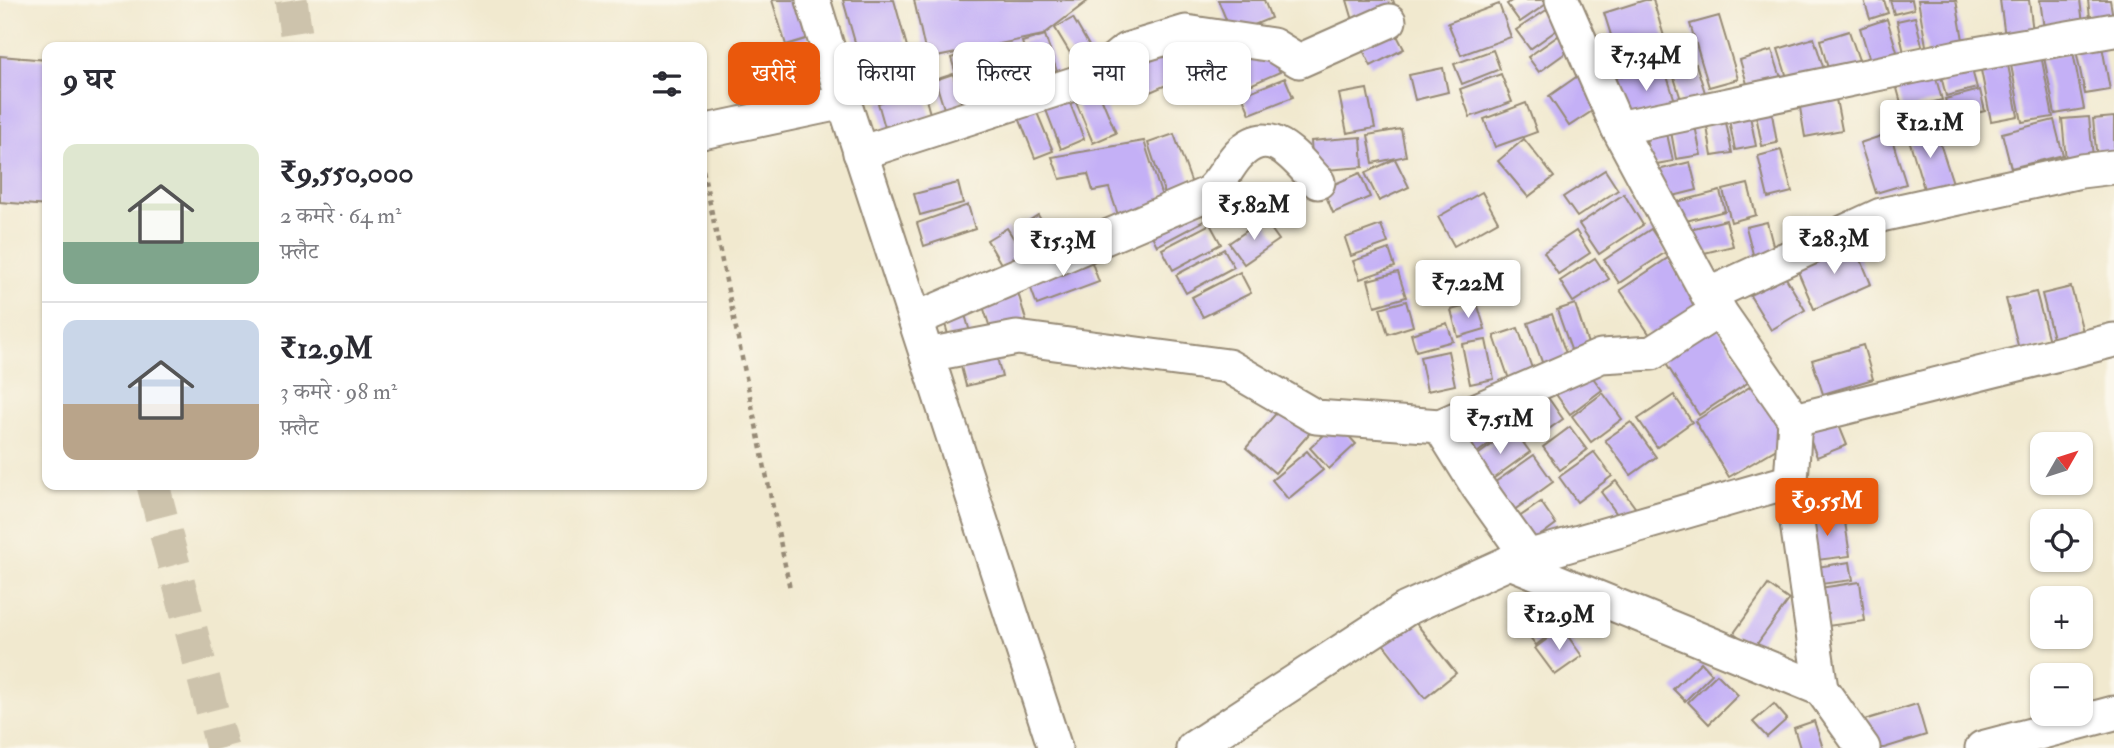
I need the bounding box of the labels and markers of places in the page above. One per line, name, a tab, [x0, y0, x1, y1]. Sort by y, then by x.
pin: ₹7.34M	[1589, 34, 1703, 93]
pin: ₹12.1M	[1873, 100, 1987, 160]
pin: ₹5.82M	[1197, 182, 1311, 242]
pin: ₹28.3M	[1777, 216, 1891, 276]
pin: ₹15.3M	[1006, 218, 1120, 278]
pin: ₹7.22M	[1411, 260, 1525, 320]
pin: ₹7.51M	[1443, 396, 1557, 456]
pin: ₹9.55M	[1770, 478, 1884, 538]
pin: ₹12.9M	[1502, 592, 1616, 652]

